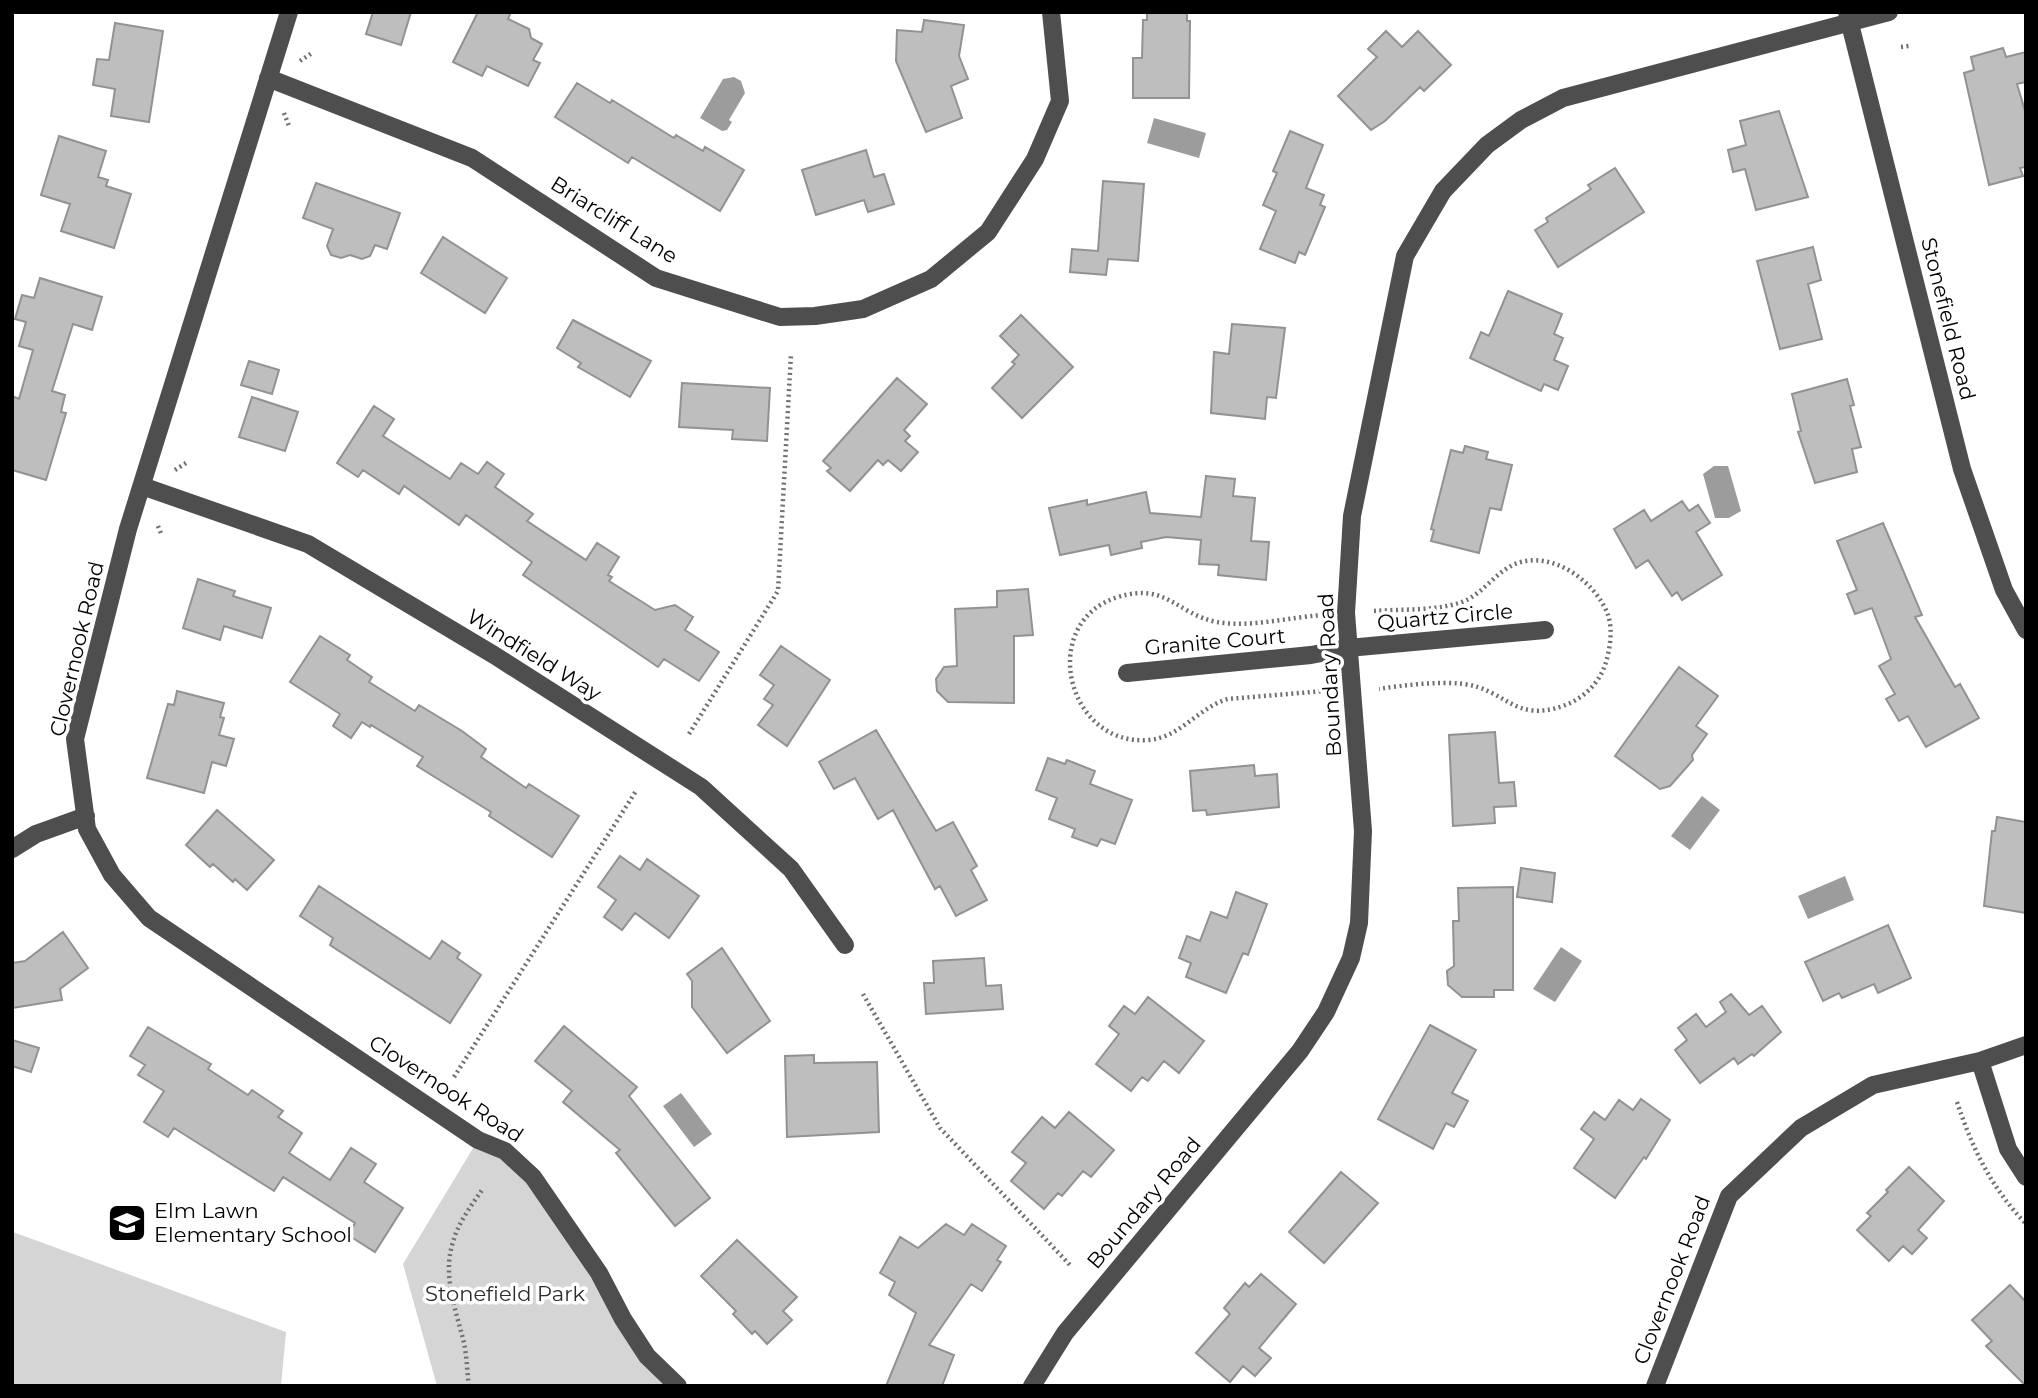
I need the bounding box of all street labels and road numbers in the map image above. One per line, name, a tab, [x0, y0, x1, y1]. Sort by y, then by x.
street label: Briarcliff Lane	[546, 171, 682, 269]
street label: Stonefield Road	[1916, 235, 1981, 403]
street label: Clovernook Road	[44, 559, 109, 739]
street label: Boundary Road	[1313, 592, 1346, 758]
street label: Quartz Circle	[1376, 598, 1514, 635]
street label: Windfield Way	[463, 603, 606, 706]
street label: Granite Court	[1144, 623, 1286, 660]
street label: Clovernook Road	[364, 1029, 528, 1148]
street label: Boundary Road	[1081, 1132, 1206, 1274]
street label: Clovernook Road	[1628, 1192, 1715, 1368]

